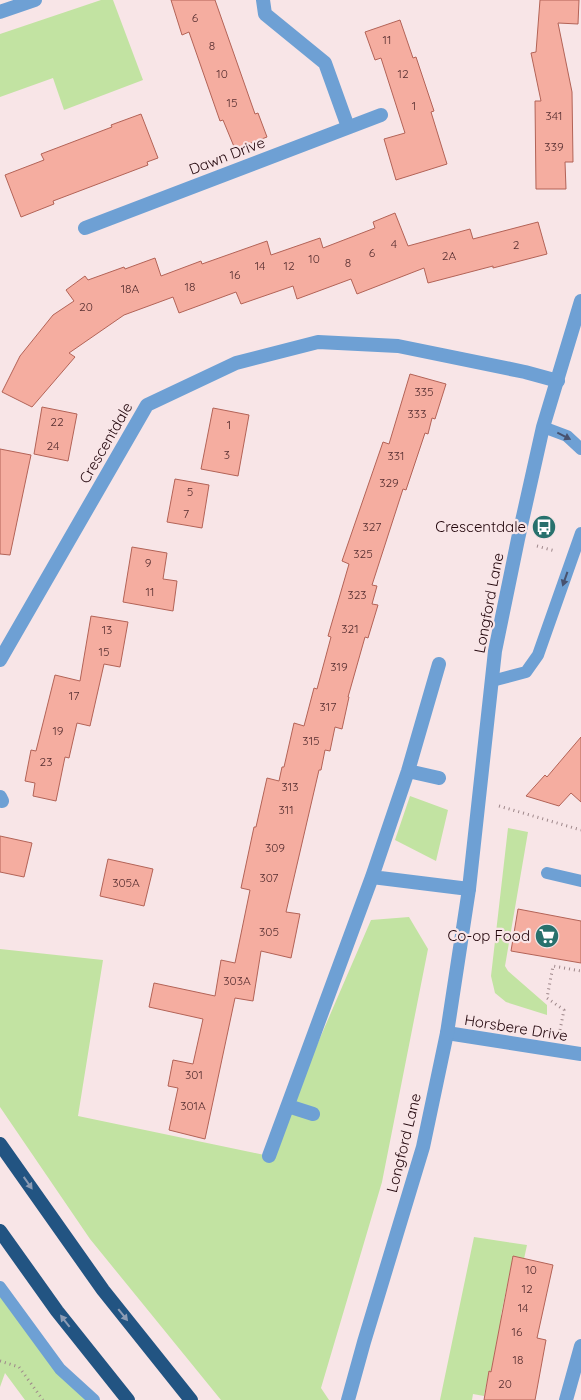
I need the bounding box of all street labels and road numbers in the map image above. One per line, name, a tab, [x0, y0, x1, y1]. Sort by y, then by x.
street label: Dawn Drive	[186, 132, 268, 179]
street label: Crescentdale	[75, 399, 136, 487]
street label: Longford Lane	[469, 551, 508, 655]
street label: Horsbere Drive	[463, 1010, 569, 1045]
street label: Longford Lane	[382, 1091, 425, 1195]

